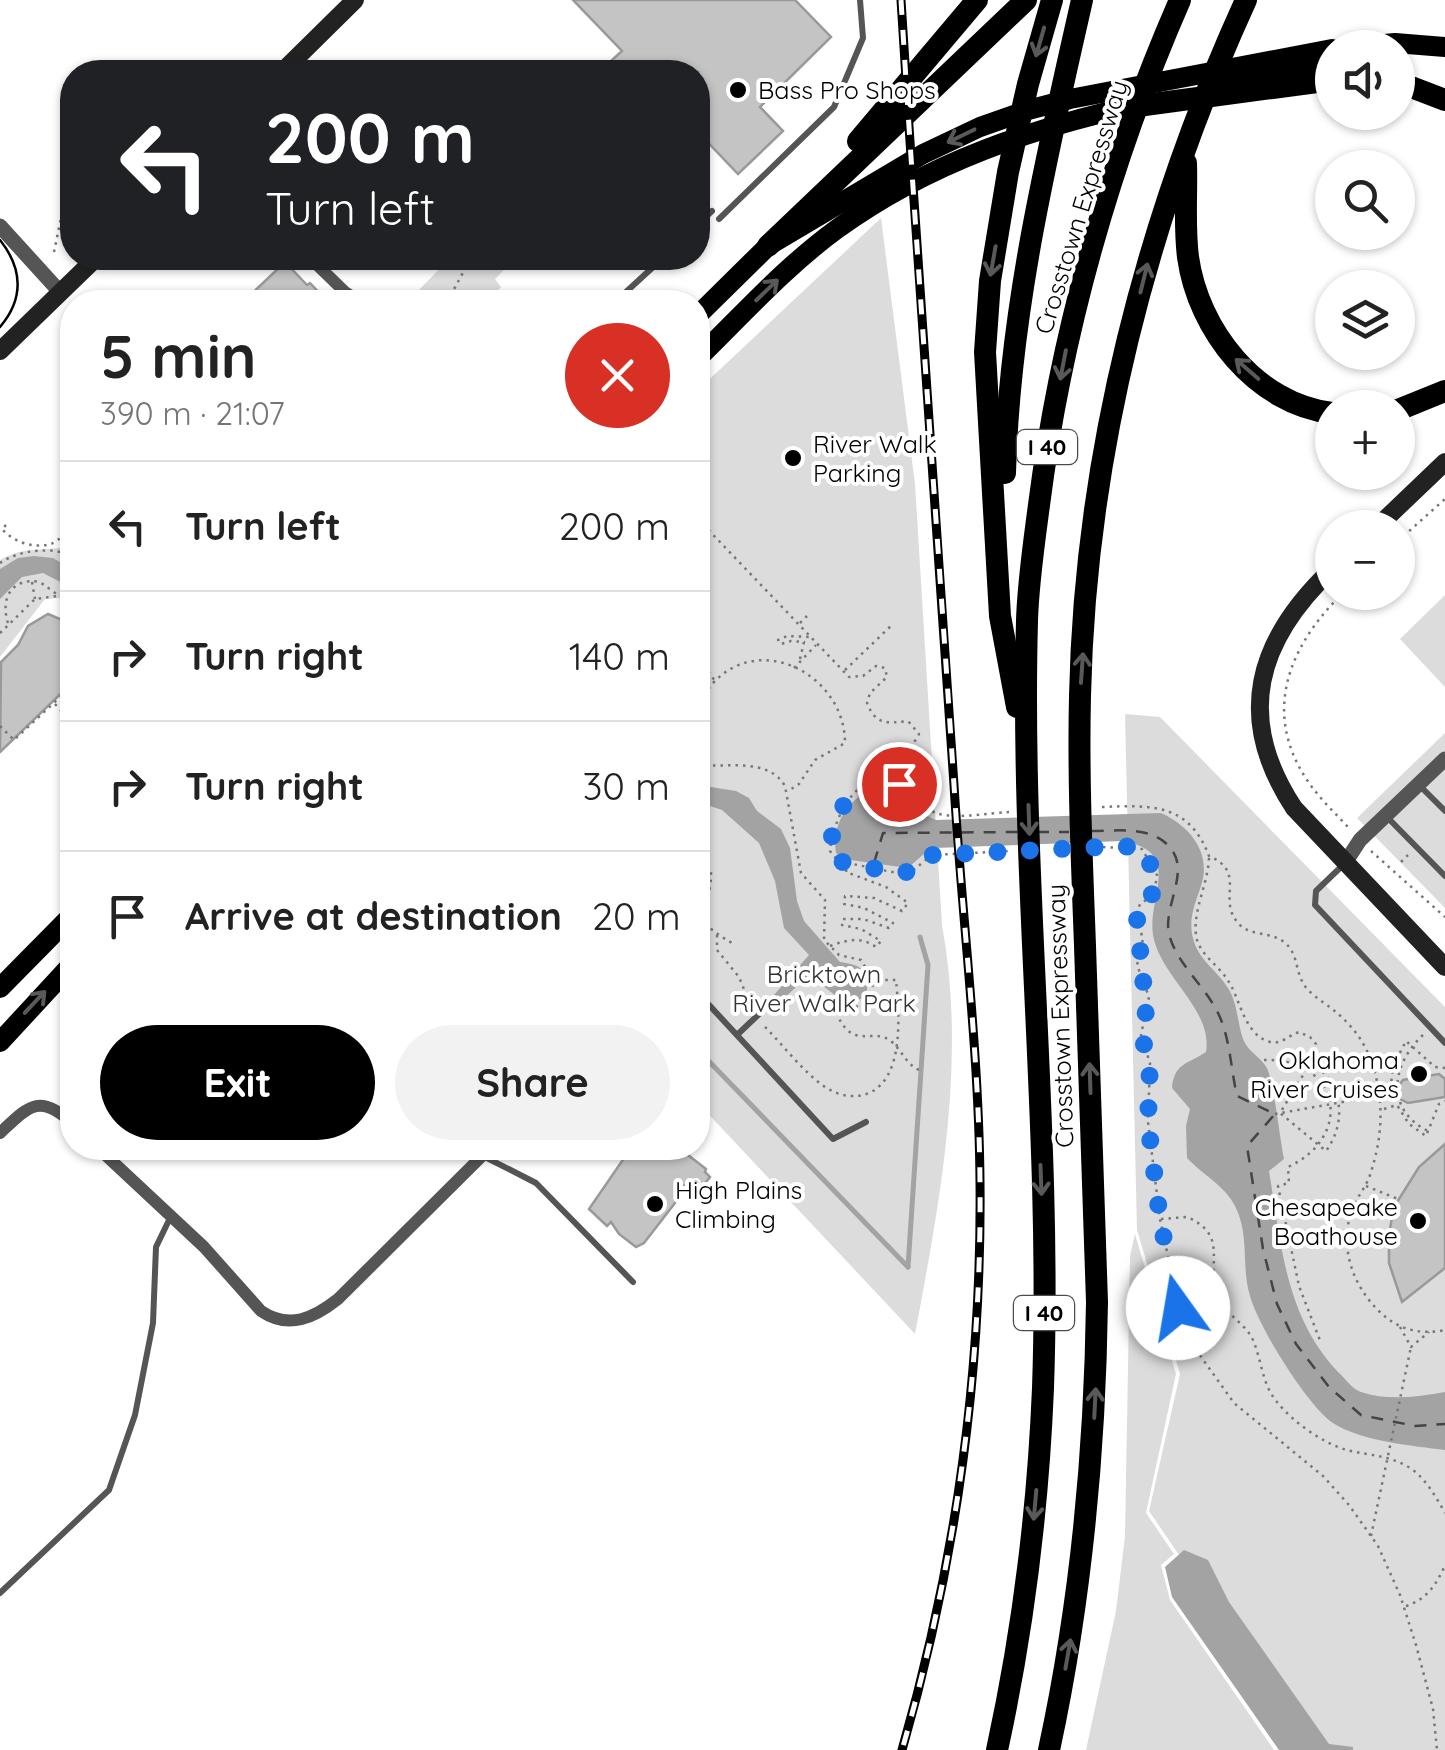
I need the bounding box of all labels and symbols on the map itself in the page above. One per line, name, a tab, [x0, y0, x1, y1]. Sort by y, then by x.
one-way arrow	[1030, 26, 1048, 57]
place label: Bass Pro Shops	[758, 74, 936, 105]
street label: Crosstown Expressway	[1027, 76, 1134, 338]
marker: Bass Pro Shops	[727, 79, 749, 101]
one-way arrow	[947, 127, 977, 146]
one-way arrow	[983, 245, 1002, 277]
one-way arrow	[1136, 263, 1155, 294]
one-way arrow	[755, 278, 779, 302]
one-way arrow	[1053, 348, 1072, 380]
one-way arrow	[1235, 358, 1260, 381]
place label: River Walk Parking	[813, 428, 937, 488]
road number: I 40	[1017, 430, 1077, 464]
marker: River Walk Parking	[782, 447, 804, 469]
one-way arrow	[1073, 652, 1092, 684]
pin	[857, 742, 942, 827]
one-way arrow	[1020, 803, 1039, 835]
street label: Crosstown Expressway	[1039, 884, 1080, 1148]
park label: Bricktown River Walk Park	[732, 958, 916, 1018]
one-way arrow	[23, 990, 46, 1015]
place label: Oklahoma River Cruises	[1250, 1044, 1399, 1104]
one-way arrow	[1080, 1062, 1099, 1094]
marker: Oklahoma River Cruises	[1408, 1063, 1430, 1085]
one-way arrow	[1031, 1164, 1050, 1196]
place label: High Plains Climbing	[675, 1174, 802, 1234]
place label: Chesapeake Boathouse	[1255, 1191, 1398, 1251]
marker: High Plains Climbing	[644, 1193, 666, 1215]
marker: Chesapeake Boathouse	[1407, 1210, 1429, 1232]
position arrow	[1126, 1256, 1230, 1360]
road number: I 40	[1014, 1296, 1074, 1330]
one-way arrow	[1086, 1387, 1105, 1419]
one-way arrow	[1026, 1488, 1045, 1520]
one-way arrow	[1059, 1639, 1078, 1671]

